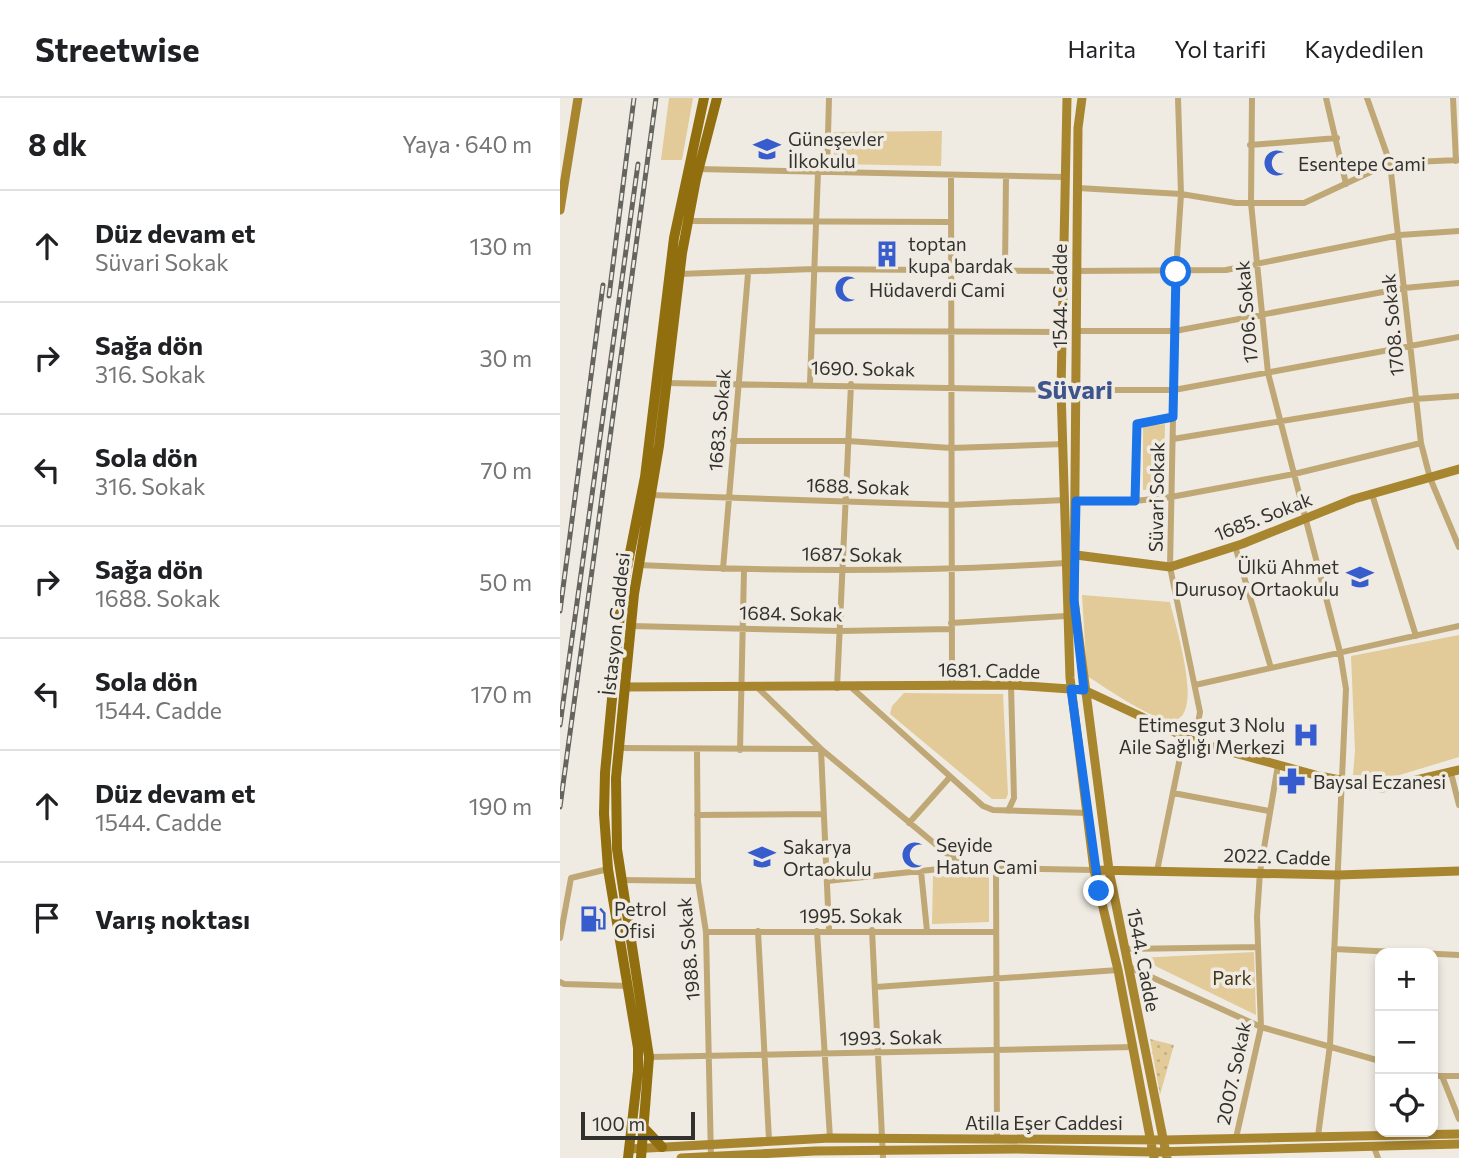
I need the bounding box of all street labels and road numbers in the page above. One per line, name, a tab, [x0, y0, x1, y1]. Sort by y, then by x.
street label: 1544. Cadde	[1048, 244, 1071, 348]
street label: 1706. Sokak	[1230, 260, 1262, 364]
street label: 1708. Sokak	[1376, 273, 1408, 377]
street label: 1690. Sokak	[811, 356, 915, 380]
street label: 1683. Sokak	[703, 368, 735, 472]
street label: Süvari Sokak	[1144, 442, 1168, 552]
street label: 1688. Sokak	[806, 473, 910, 499]
street label: 1685. Sokak	[1211, 487, 1315, 545]
street label: 1687. Sokak	[801, 542, 903, 566]
street label: İstasyon Caddesi	[596, 551, 634, 697]
street label: 1684. Sokak	[739, 601, 843, 625]
street label: 1681. Cadde	[938, 658, 1040, 682]
street label: 2022. Cadde	[1223, 843, 1331, 869]
street label: 1988. Sokak	[672, 896, 704, 1002]
street label: 1995. Sokak	[800, 904, 902, 927]
street label: 1544. Cadde	[1123, 906, 1165, 1014]
street label: 2007. Sokak	[1211, 1019, 1255, 1127]
street label: 1993. Sokak	[839, 1025, 943, 1049]
street label: Atilla Eşer Caddesi	[965, 1111, 1123, 1134]

